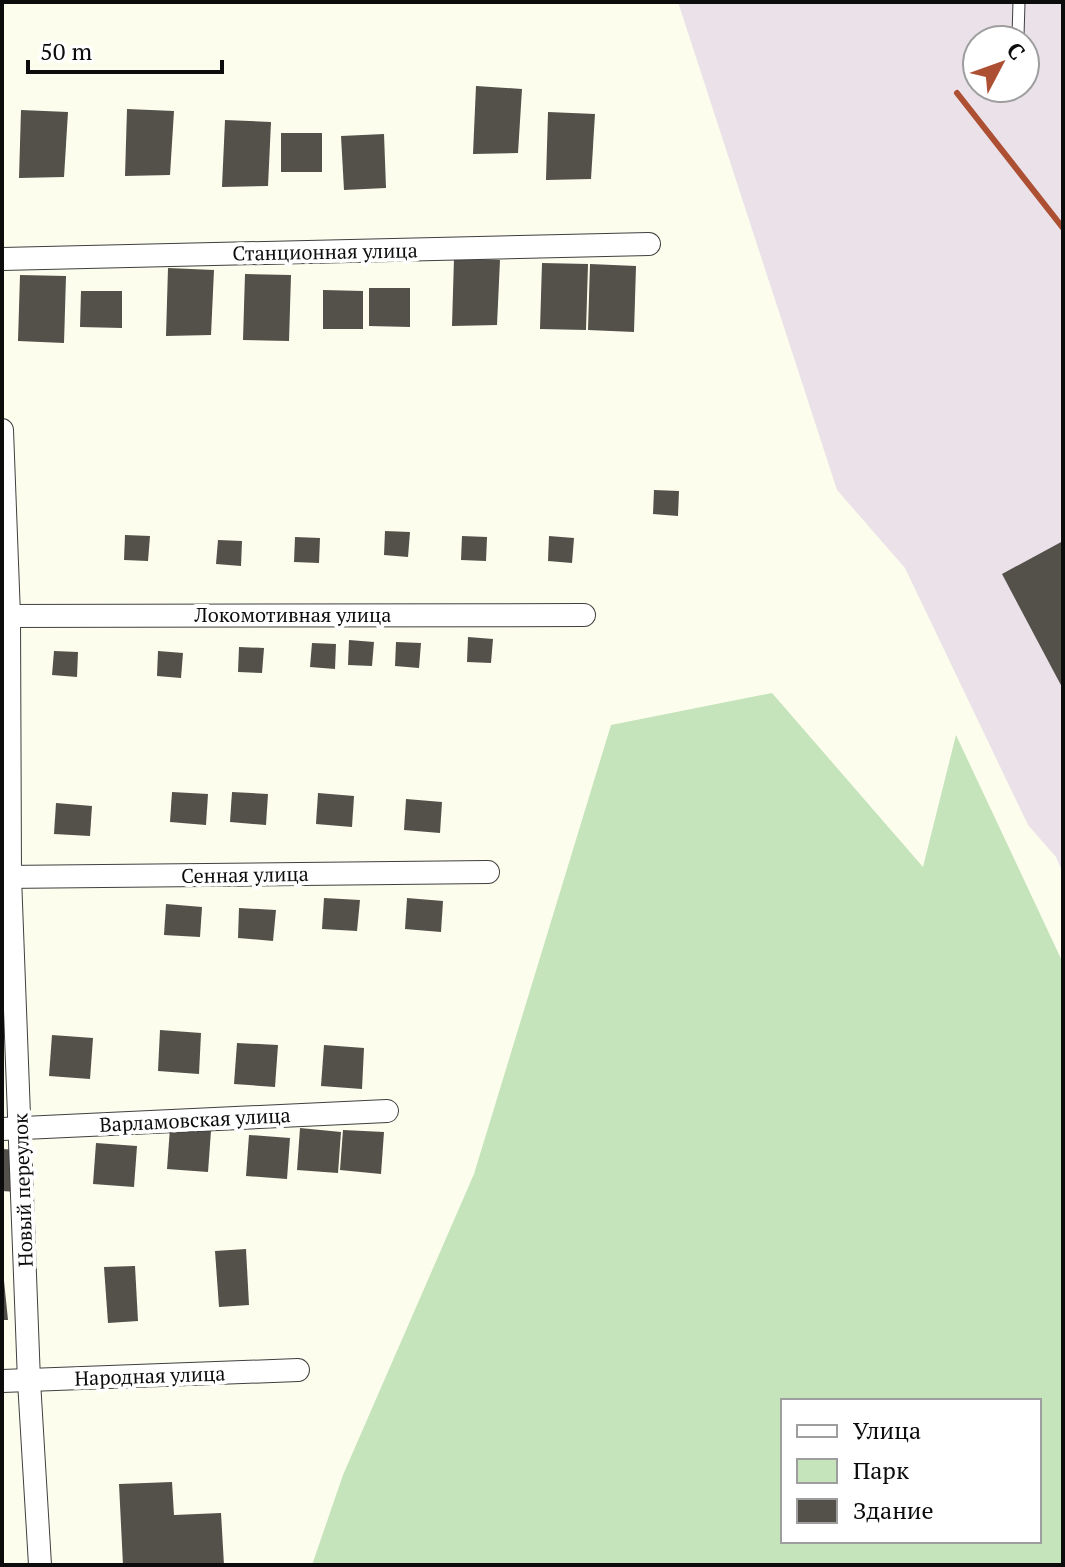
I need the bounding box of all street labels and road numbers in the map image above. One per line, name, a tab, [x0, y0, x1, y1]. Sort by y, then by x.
street label: Станционная улица	[232, 236, 418, 267]
street label: Локомотивная улица	[194, 601, 391, 628]
street label: Сенная улица	[181, 860, 309, 889]
street label: Варламовская улица	[99, 1101, 291, 1138]
street label: Новый переулок	[6, 1112, 39, 1267]
street label: Народная улица	[74, 1359, 226, 1392]

